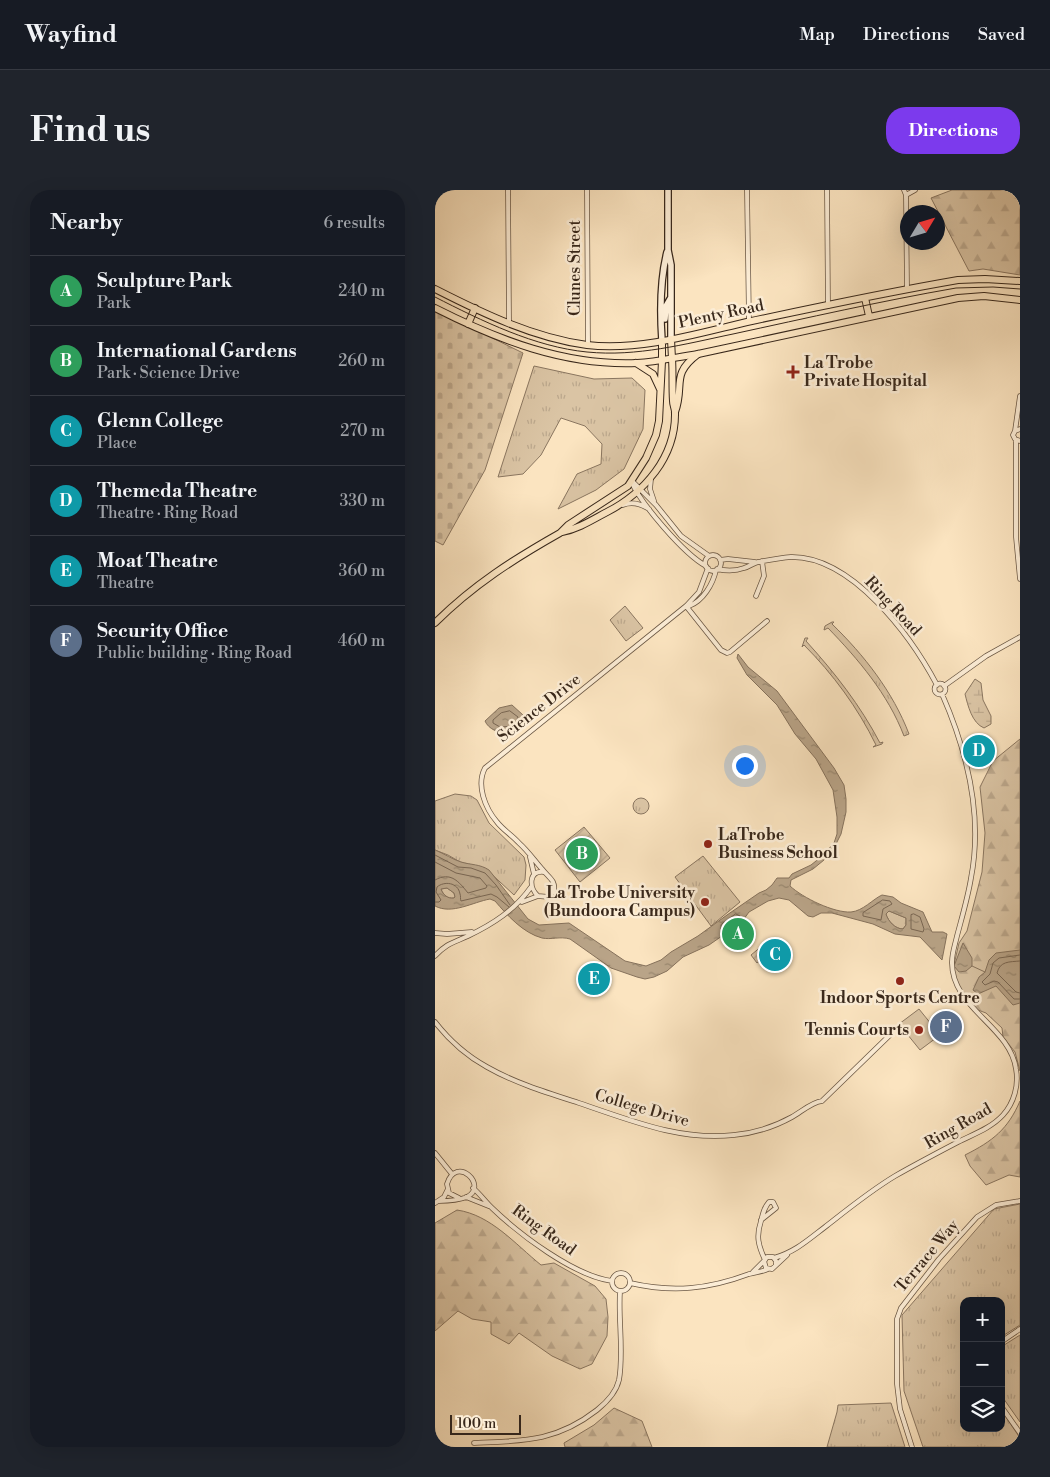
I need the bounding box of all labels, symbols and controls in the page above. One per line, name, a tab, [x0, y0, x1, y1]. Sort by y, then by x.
text: Wayfind	[25, 20, 117, 50]
text: Map	[799, 23, 835, 46]
text: Directions	[863, 23, 950, 46]
text: Saved	[978, 23, 1025, 46]
button: Directions	[886, 107, 1020, 154]
text: Find us	[30, 109, 150, 152]
north arrow	[900, 205, 945, 250]
text: Nearby	[50, 210, 123, 236]
text: 6 results	[324, 213, 385, 233]
street label: Clunes Street	[565, 220, 585, 316]
text: Sculpture Park	[97, 269, 232, 293]
text: A	[60, 281, 72, 301]
text: 240 m	[338, 281, 385, 301]
text: Park	[97, 293, 130, 313]
street label: Plenty Road	[676, 295, 766, 333]
text: International Gardens	[97, 339, 297, 363]
text: B	[60, 351, 72, 371]
text: 260 m	[338, 351, 385, 371]
place label: La Trobe Private Hospital	[804, 353, 928, 391]
text: Park · Science Drive	[97, 363, 240, 383]
marker: La Trobe Private Hospital	[786, 365, 800, 379]
text: Glenn College	[97, 409, 223, 433]
text: C	[60, 421, 72, 441]
text: 270 m	[340, 421, 385, 441]
text: Place	[97, 433, 137, 453]
text: Themeda Theatre	[97, 479, 257, 503]
text: D	[60, 491, 72, 511]
text: 330 m	[339, 491, 385, 511]
text: Theatre · Ring Road	[97, 503, 238, 523]
text: Moat Theatre	[97, 549, 218, 573]
text: E	[60, 561, 72, 581]
text: 360 m	[339, 561, 385, 581]
street label: Ring Road	[860, 572, 926, 640]
text: Theatre	[97, 573, 154, 593]
text: Security Office	[97, 619, 228, 643]
text: F	[60, 631, 72, 651]
text: 460 m	[338, 631, 385, 651]
text: Public building · Ring Road	[97, 643, 292, 663]
street label: Science Drive	[493, 669, 585, 747]
pin: D	[963, 732, 995, 770]
your location	[732, 753, 758, 779]
place label: LaTrobe Business School	[718, 825, 839, 863]
pin: B	[566, 835, 598, 873]
marker: LaTrobe Business School	[702, 838, 714, 850]
place label: La Trobe University (Bundoora Campus)	[544, 883, 696, 921]
marker: La Trobe University (Bundoora Campus)	[699, 896, 711, 908]
pin: A	[722, 915, 754, 953]
pin: C	[759, 936, 791, 974]
pin: E	[578, 960, 610, 998]
marker: Indoor Sports Centre	[894, 975, 906, 987]
place label: Indoor Sports Centre	[820, 988, 980, 1008]
pin: F	[930, 1008, 962, 1046]
place label: Tennis Courts	[805, 1020, 909, 1040]
marker: Tennis Courts	[913, 1024, 925, 1036]
street label: College Drive	[592, 1085, 692, 1131]
street label: Ring Road	[921, 1099, 995, 1153]
street label: Ring Road	[508, 1200, 580, 1260]
street label: Terrace Way	[891, 1215, 963, 1296]
map controls	[960, 1297, 1005, 1432]
button: +	[960, 1297, 1005, 1342]
button: −	[960, 1342, 1005, 1387]
button: layers	[960, 1387, 1005, 1432]
scale bar	[450, 1412, 521, 1435]
text: 100 m	[457, 1415, 496, 1433]

